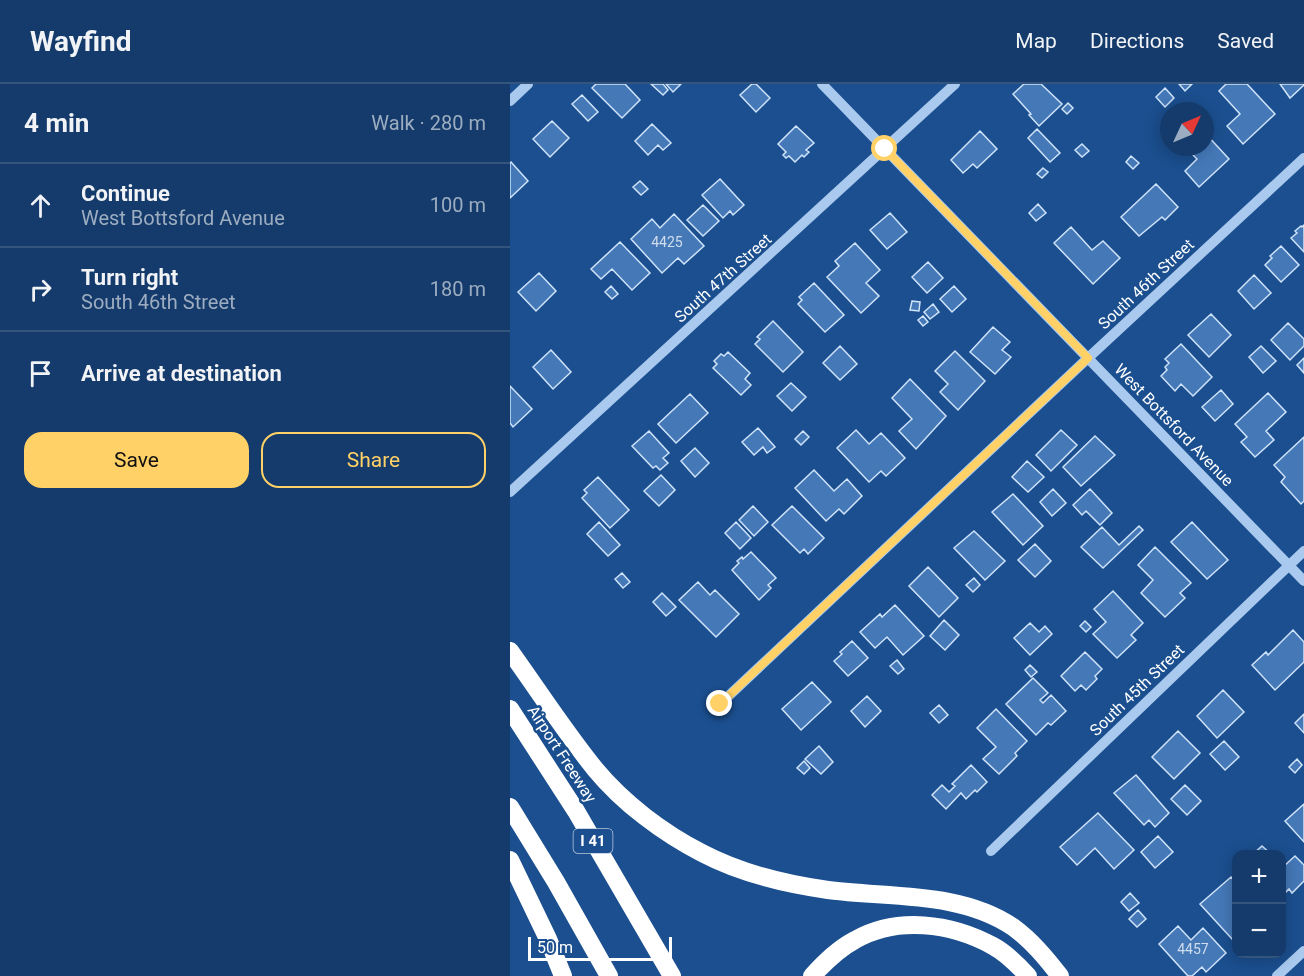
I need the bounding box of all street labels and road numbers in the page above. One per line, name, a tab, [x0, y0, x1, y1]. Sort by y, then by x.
street label: South 47th Street	[671, 230, 775, 326]
street label: South 46th Street	[1094, 235, 1198, 333]
street label: West Bottsford Avenue	[1111, 360, 1237, 490]
street label: South 45th Street	[1086, 640, 1188, 740]
street label: Airport Freeway	[524, 702, 601, 806]
road number: I 41	[574, 829, 613, 853]

